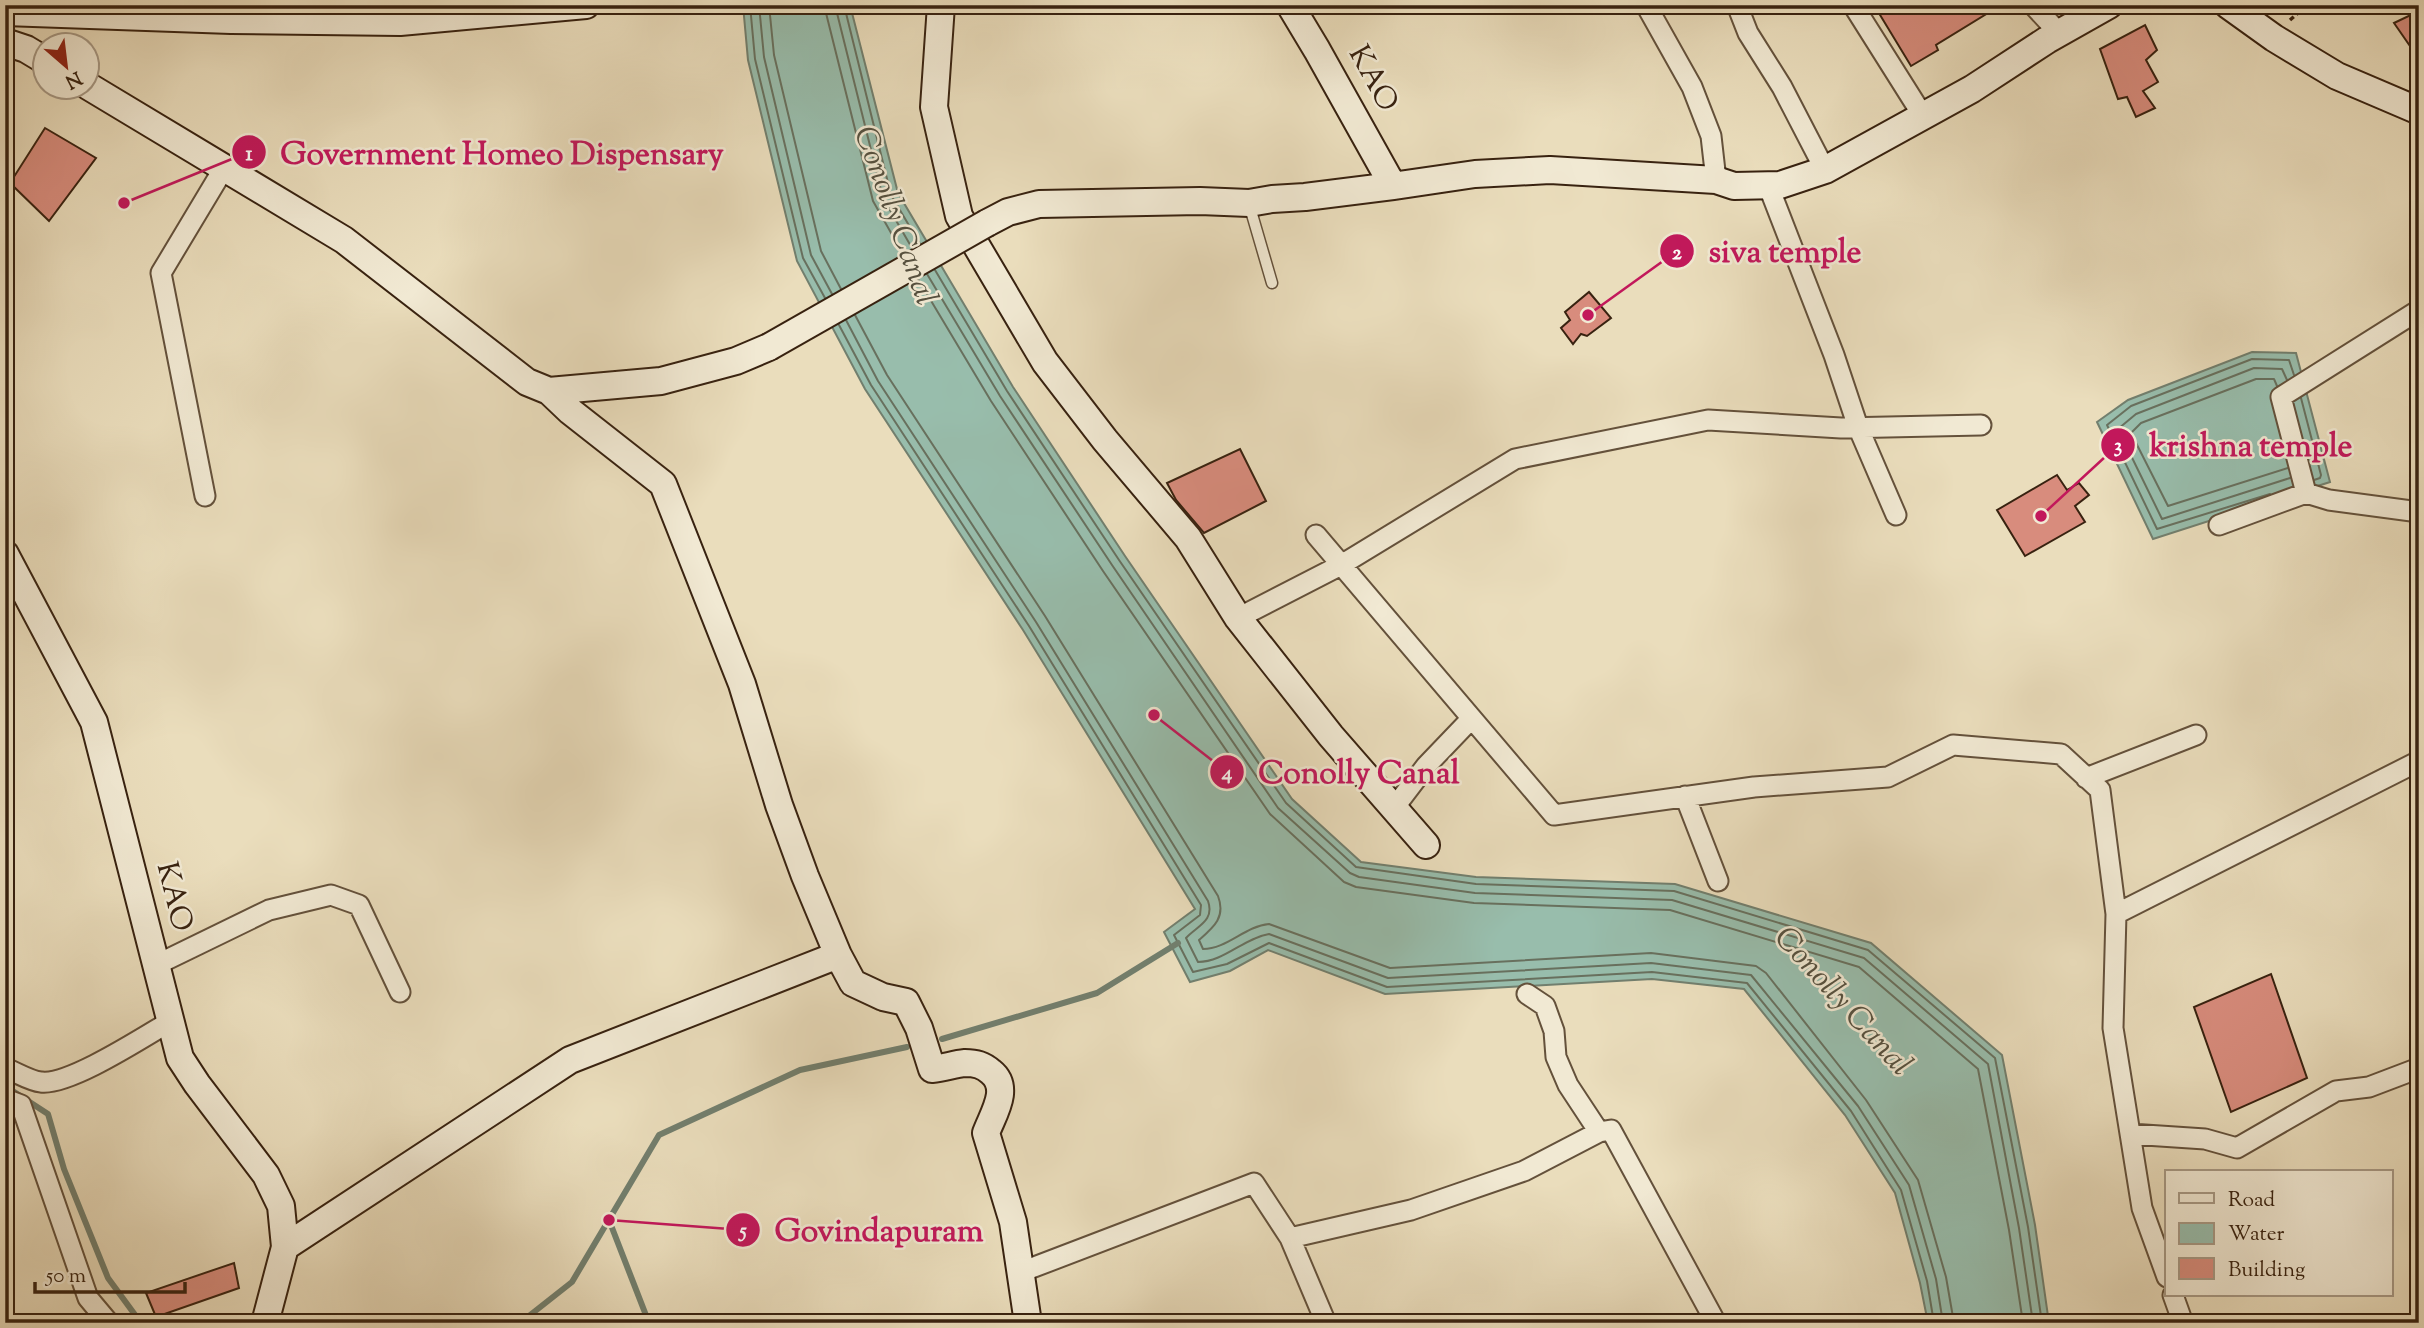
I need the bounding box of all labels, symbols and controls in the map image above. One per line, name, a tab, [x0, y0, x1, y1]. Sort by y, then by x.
north arrow	[32, 32, 102, 102]
street label: KAO	[1336, 38, 1408, 120]
text: N	[60, 63, 86, 94]
water label: Conolly Canal	[840, 120, 948, 312]
callout: Government Homeo Dispensary	[231, 126, 738, 179]
text: Government Homeo Dispensary	[280, 133, 724, 179]
text: 1	[245, 140, 253, 170]
callout: siva temple	[1659, 225, 1875, 278]
text: siva temple	[1709, 231, 1862, 277]
text: 2	[1672, 239, 1682, 269]
callout: krishna temple	[2101, 419, 2367, 472]
text: krishna temple	[2149, 425, 2353, 471]
text: 3	[2114, 432, 2122, 462]
callout: Conolly Canal	[1210, 745, 1474, 798]
text: Conolly Canal	[1258, 752, 1460, 798]
text: 4	[1221, 759, 1233, 789]
street label: KAO	[144, 858, 202, 936]
water label: Conolly Canal	[1762, 917, 1922, 1087]
legend	[2165, 1170, 2392, 1296]
text: Road	[2228, 1186, 2275, 1216]
callout: Govindapuram	[726, 1203, 998, 1256]
text: Govindapuram	[774, 1210, 984, 1256]
text: 5	[737, 1217, 747, 1247]
text: Water	[2228, 1220, 2285, 1250]
scale bar	[35, 1251, 186, 1295]
text: Building	[2228, 1256, 2305, 1286]
text: 50 m	[45, 1262, 86, 1292]

